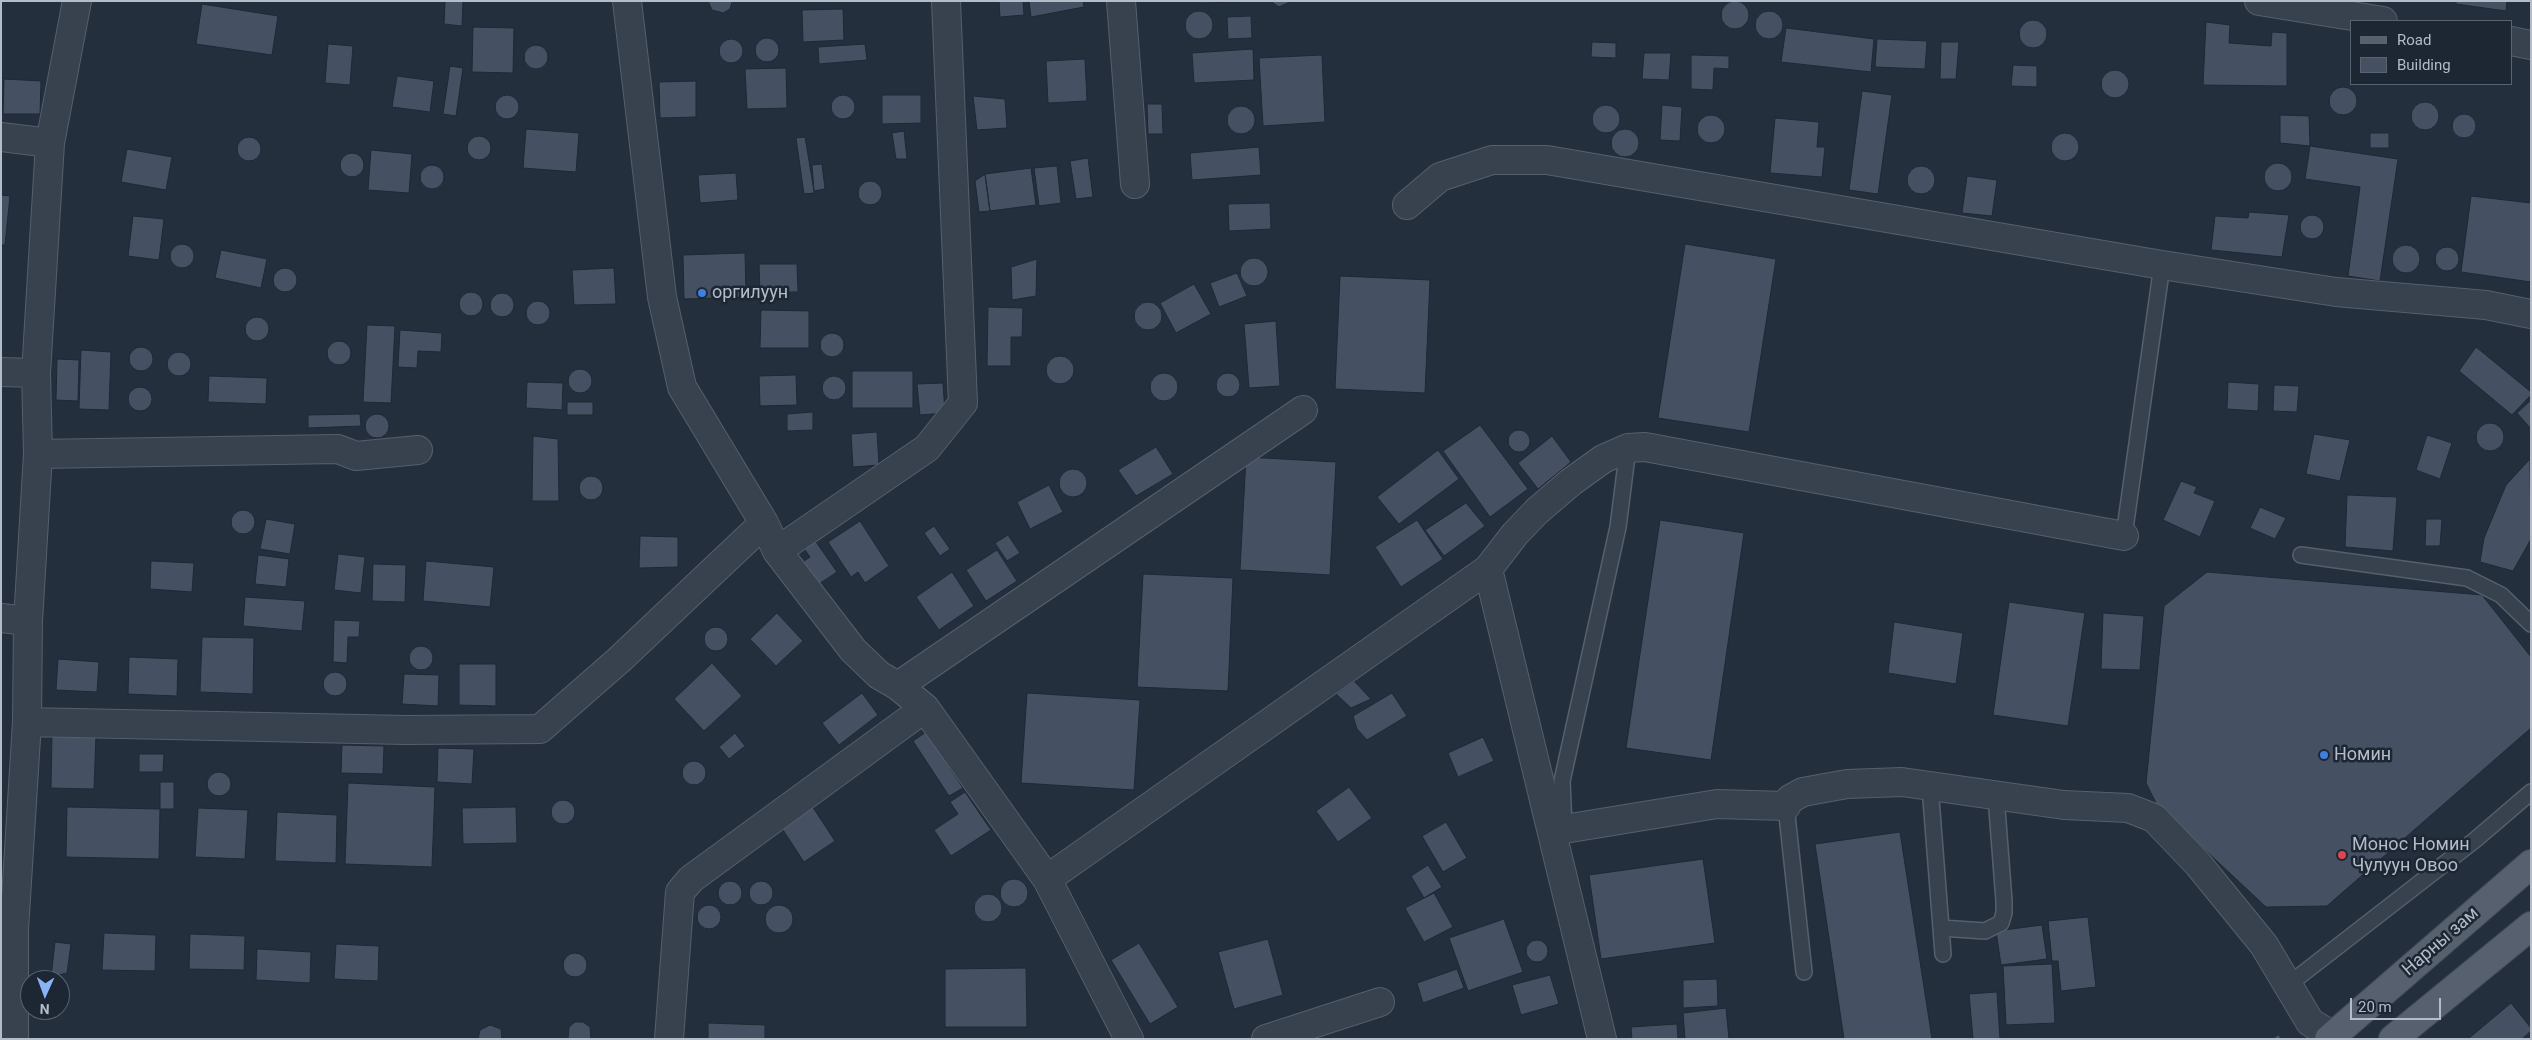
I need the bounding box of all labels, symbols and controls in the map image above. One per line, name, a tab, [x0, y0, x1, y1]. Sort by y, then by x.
legend	[2350, 20, 2512, 85]
text: Road	[2397, 31, 2431, 49]
text: Building	[2397, 56, 2451, 74]
place label: оргилуун	[712, 282, 788, 304]
marker: оргилуун	[696, 287, 708, 299]
place label: Номин	[2334, 744, 2391, 766]
marker: Номин	[2318, 749, 2330, 761]
place label: Монос Номин Чулуун Овоо	[2352, 834, 2470, 876]
marker: Монос Номин Чулуун Овоо	[2336, 849, 2348, 861]
street label: Нарны зам	[2399, 903, 2483, 981]
north arrow	[20, 970, 70, 1020]
scale bar	[2352, 988, 2443, 1020]
text: 20 m	[2358, 998, 2392, 1016]
text: N	[39, 1001, 50, 1017]

